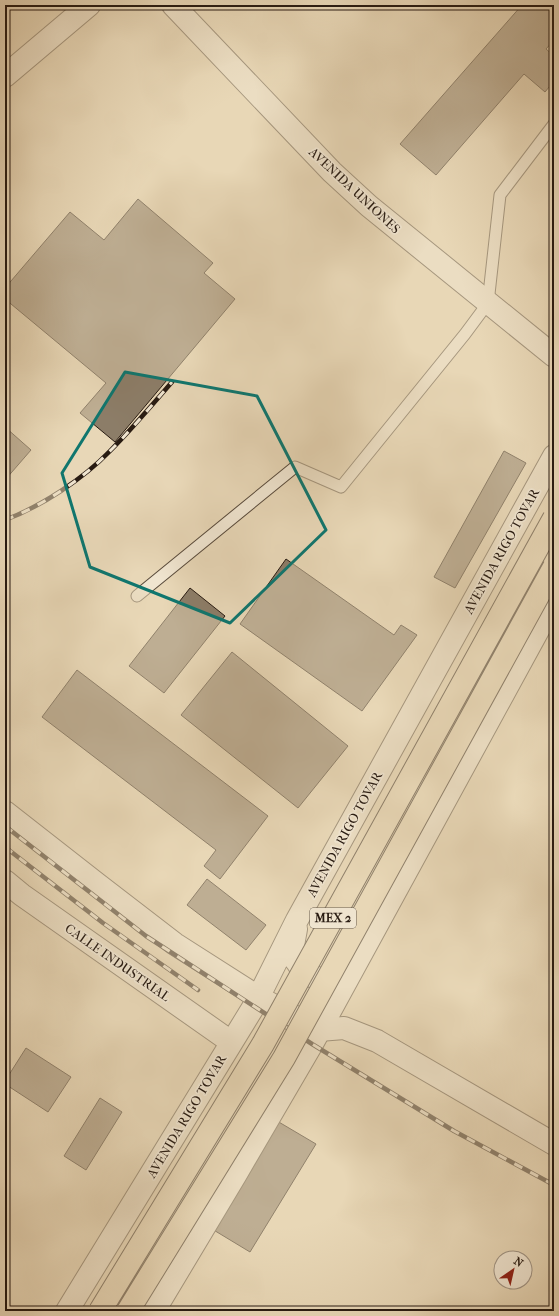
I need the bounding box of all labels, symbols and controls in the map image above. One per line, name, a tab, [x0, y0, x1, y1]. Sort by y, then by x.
street label: AVENIDA UNIONES	[305, 144, 404, 237]
street label: AVENIDA RIGO TOVAR	[460, 486, 542, 617]
street label: AVENIDA RIGO TOVAR	[303, 769, 385, 900]
road number: MEX 2	[310, 908, 356, 928]
street label: CALLE INDUSTRIAL	[62, 921, 173, 1004]
street label: AVENIDA RIGO TOVAR	[143, 1052, 229, 1181]
north arrow	[493, 1250, 533, 1290]
text: N	[511, 1254, 526, 1270]

